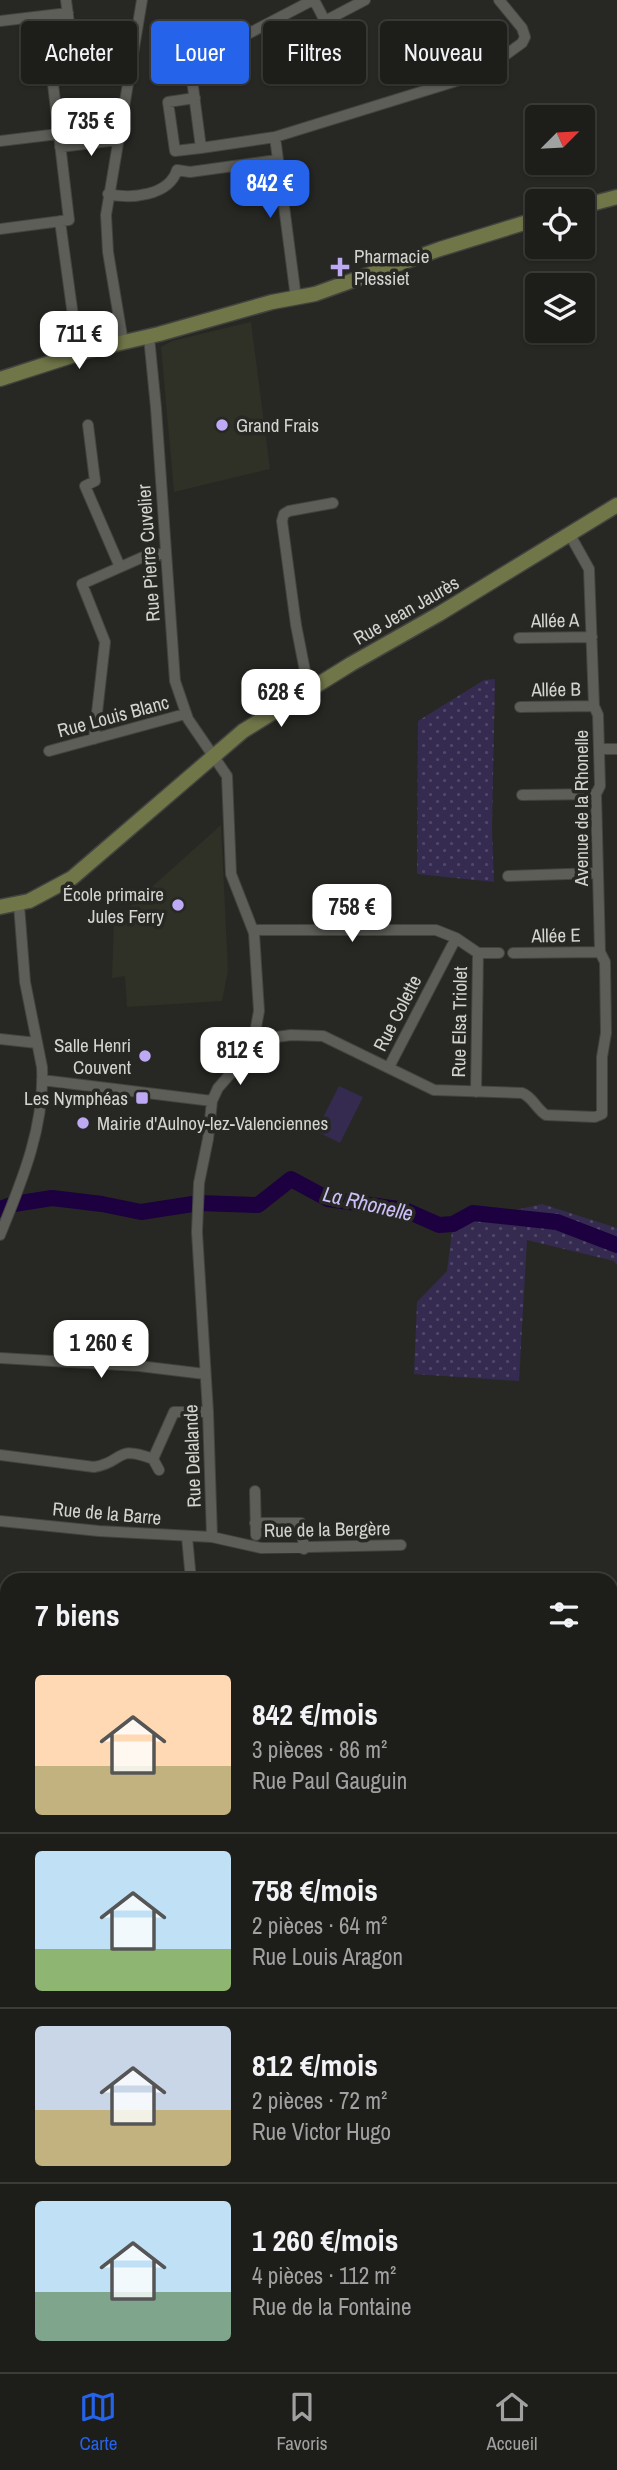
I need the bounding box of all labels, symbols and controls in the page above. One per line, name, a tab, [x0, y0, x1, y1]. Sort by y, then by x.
chip: Acheter	[21, 21, 137, 84]
chip: Louer	[151, 21, 249, 84]
chip: Filtres	[263, 21, 366, 84]
chip: Nouveau	[380, 21, 507, 84]
pin: 735 €	[42, 99, 140, 158]
text: 735 €	[67, 105, 115, 136]
north arrow	[525, 105, 595, 175]
map controls	[525, 105, 595, 343]
pin: 842 €	[221, 160, 319, 220]
text: 842 €	[246, 167, 294, 198]
button: locate	[525, 189, 595, 259]
place label: Pharmacie Plessiet	[354, 243, 429, 291]
marker: Pharmacie Plessiet	[332, 259, 348, 275]
button: layers	[525, 273, 595, 343]
pin: 711 €	[30, 312, 128, 371]
text: 711 €	[56, 318, 102, 349]
place label: Grand Frais	[236, 412, 319, 438]
marker: Grand Frais	[214, 417, 230, 433]
street label: Rue Pierre Cuvelier	[130, 483, 166, 623]
street label: Rue Jean Jaurès	[348, 569, 464, 651]
street label: Allée A	[530, 607, 580, 633]
pin: 628 €	[232, 670, 330, 729]
text: 628 €	[257, 676, 305, 707]
street label: Allée B	[530, 676, 581, 702]
street label: Rue Louis Blanc	[54, 689, 172, 743]
street label: Avenue de la Rhonelle	[568, 730, 594, 887]
place label: École primaire Jules Ferry	[63, 881, 164, 929]
pin: 758 €	[303, 884, 401, 944]
text: 758 €	[328, 891, 376, 922]
marker: École primaire Jules Ferry	[170, 897, 186, 913]
street label: Allée E	[530, 922, 581, 948]
street label: Rue Elsa Triolet	[445, 966, 473, 1078]
street label: Rue Colette	[367, 970, 427, 1056]
pin: 812 €	[191, 1028, 289, 1087]
place label: Salle Henri Couvent	[54, 1032, 132, 1080]
text: 812 €	[216, 1034, 264, 1065]
marker: Salle Henri Couvent	[137, 1048, 153, 1064]
place label: Les Nymphéas	[24, 1085, 128, 1111]
marker: Les Nymphéas	[134, 1090, 150, 1106]
place label: Mairie d'Aulnoy-lez-Valenciennes	[97, 1110, 329, 1136]
marker: Mairie d'Aulnoy-lez-Valenciennes	[75, 1115, 91, 1131]
water label: La Rhonelle	[320, 1179, 416, 1228]
pin: 1 260 €	[36, 1320, 166, 1380]
text: 1 260 €	[70, 1327, 132, 1358]
street label: Rue Delalande	[177, 1404, 207, 1508]
street label: Rue de la Barre	[52, 1495, 162, 1531]
street label: Rue de la Bergère	[264, 1515, 390, 1543]
text: 7 biens	[35, 1595, 120, 1635]
icon: filters	[545, 1596, 583, 1634]
text: 842 €/mois	[252, 1694, 378, 1734]
icon: home	[91, 1703, 175, 1787]
text: 3 pièces · 86 m²	[252, 1734, 387, 1765]
text: Rue Paul Gauguin	[252, 1765, 407, 1796]
text: 758 €/mois	[252, 1870, 378, 1910]
icon: home	[91, 1879, 175, 1963]
text: 2 pièces · 64 m²	[252, 1910, 387, 1941]
text: Rue Louis Aragon	[252, 1941, 403, 1972]
text: 812 €/mois	[252, 2045, 378, 2085]
icon: home	[91, 2054, 175, 2138]
text: 2 pièces · 72 m²	[252, 2085, 387, 2116]
text: Rue Victor Hugo	[252, 2116, 391, 2147]
text: 1 260 €/mois	[252, 2220, 398, 2260]
icon: home	[91, 2229, 175, 2313]
text: 4 pièces · 112 m²	[252, 2260, 396, 2291]
text: Rue de la Fontaine	[252, 2291, 412, 2322]
tab: Carte	[79, 2388, 118, 2456]
tab: Favoris	[276, 2388, 328, 2456]
tab: Accueil	[486, 2388, 538, 2456]

